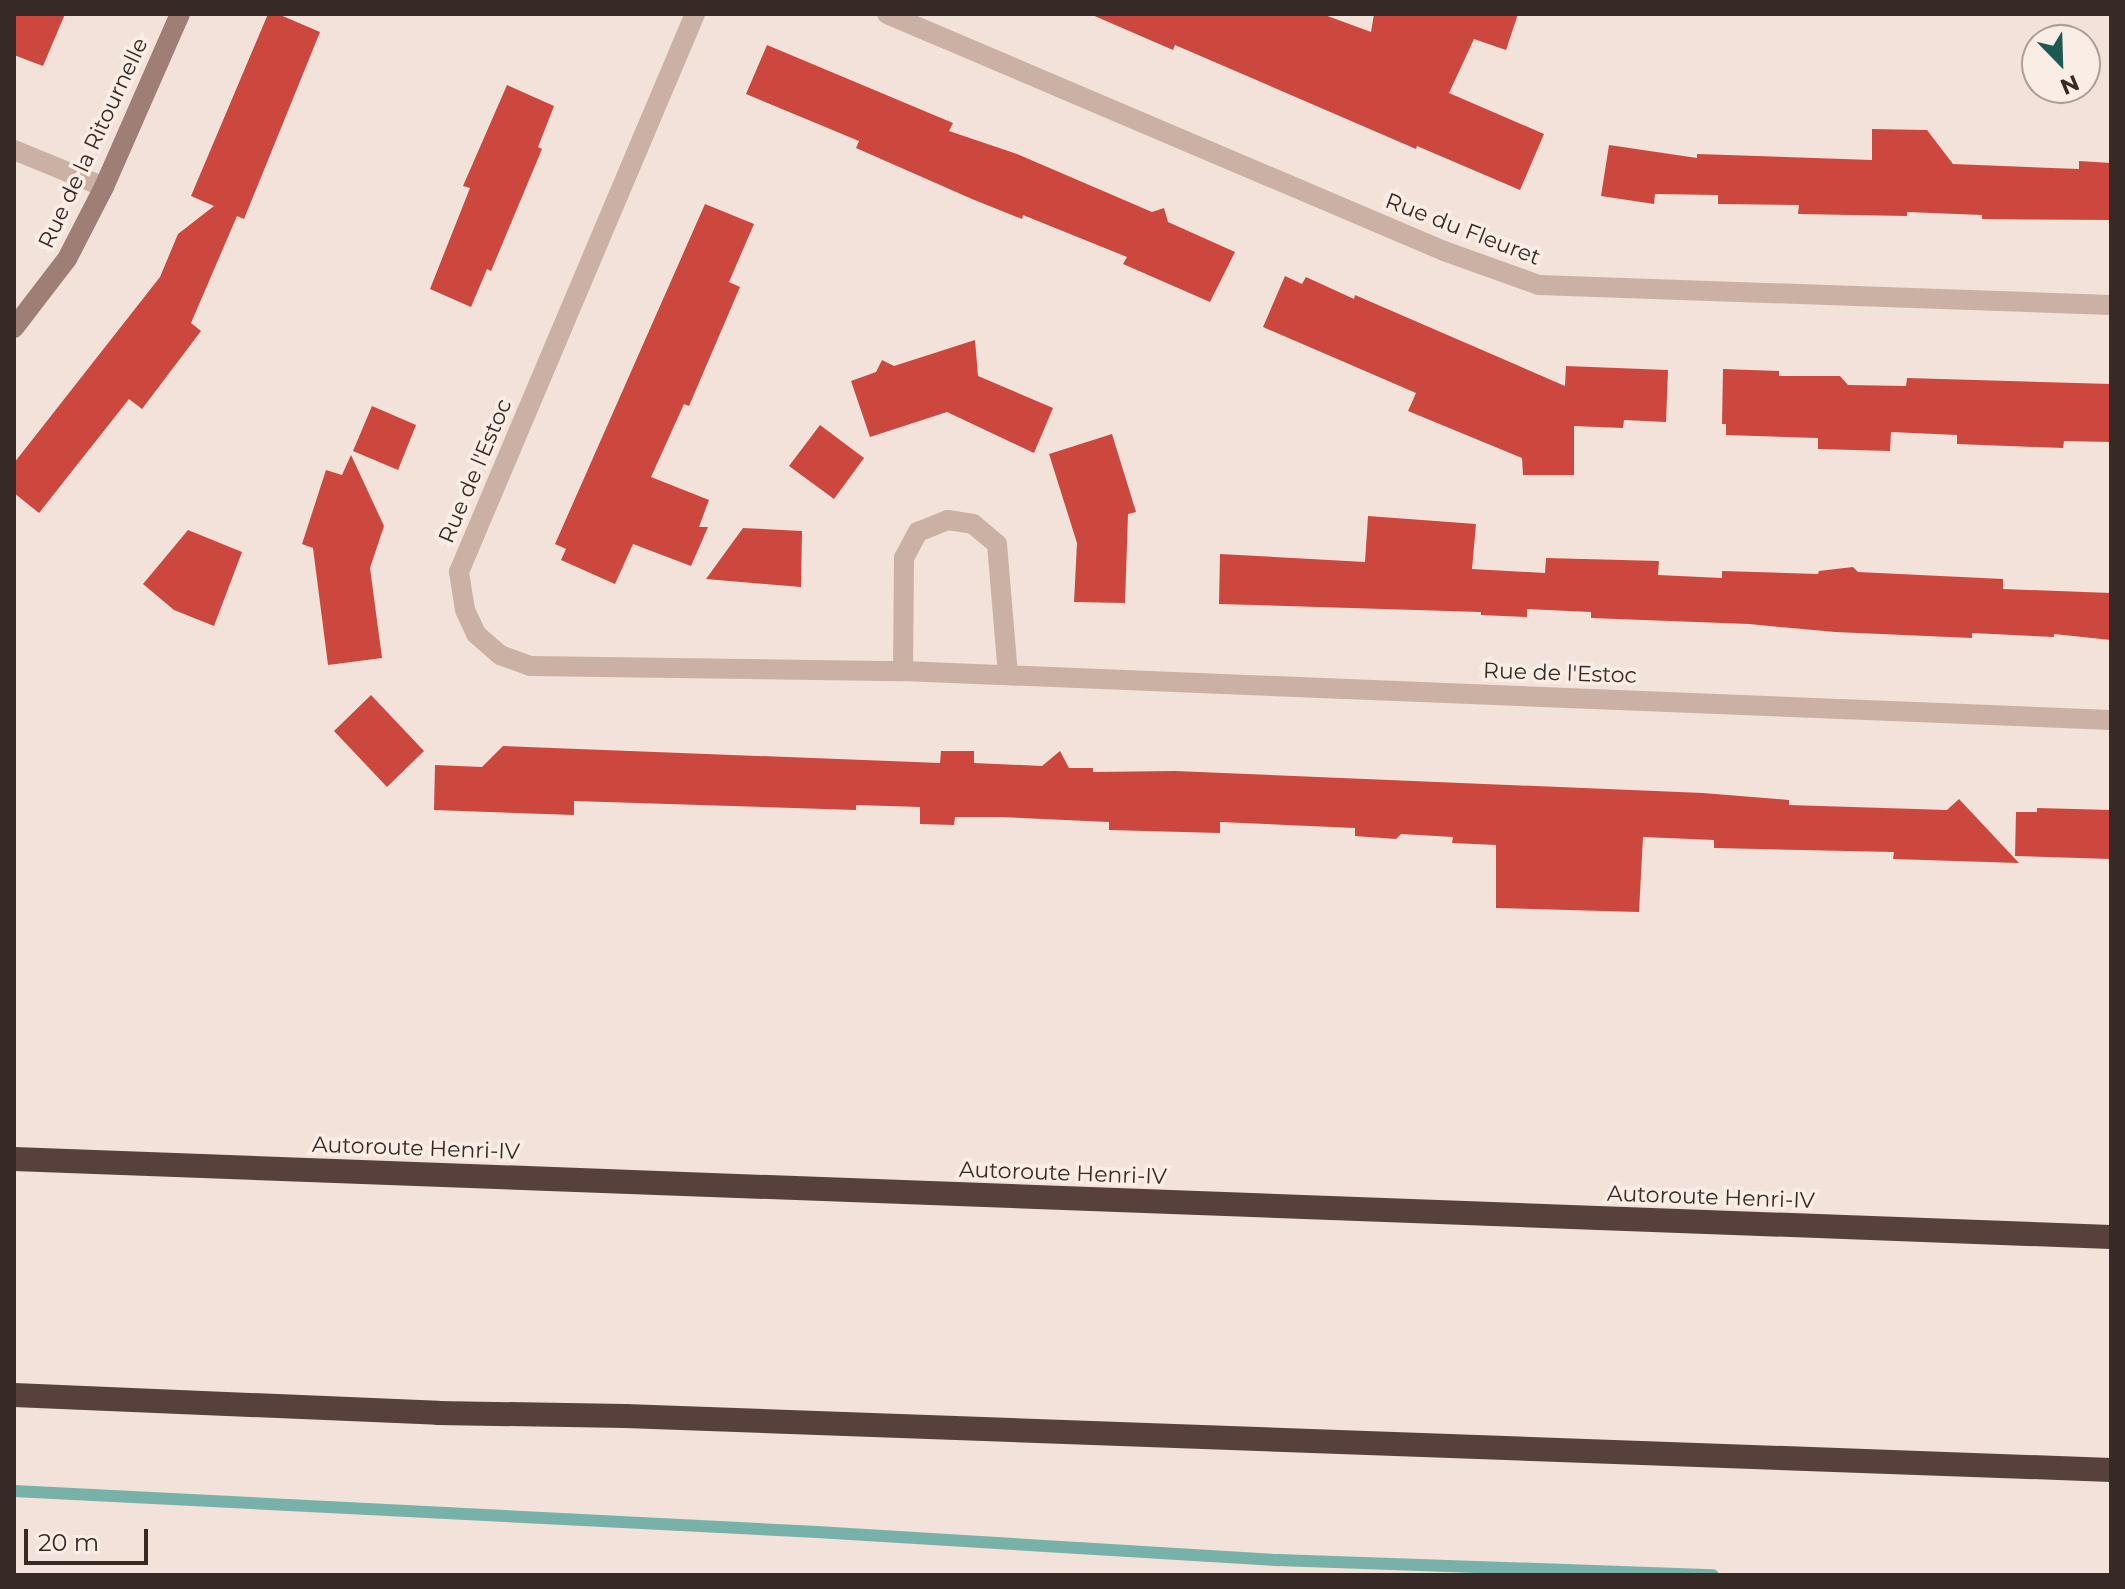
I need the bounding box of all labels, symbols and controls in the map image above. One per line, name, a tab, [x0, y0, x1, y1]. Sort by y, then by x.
north arrow	[2021, 24, 2101, 104]
street label: Rue de la Ritournelle	[33, 34, 153, 252]
text: N	[2056, 69, 2083, 101]
street label: Rue du Fleuret	[1382, 187, 1544, 271]
street label: Rue de l'Estoc	[433, 395, 517, 547]
street label: Rue de l'Estoc	[1483, 657, 1637, 689]
street label: Autoroute Henri-IV	[312, 1131, 520, 1165]
street label: Autoroute Henri-IV	[959, 1156, 1167, 1190]
street label: Autoroute Henri-IV	[1607, 1180, 1815, 1214]
scale bar	[28, 1513, 152, 1563]
text: 20 m	[38, 1528, 99, 1557]

